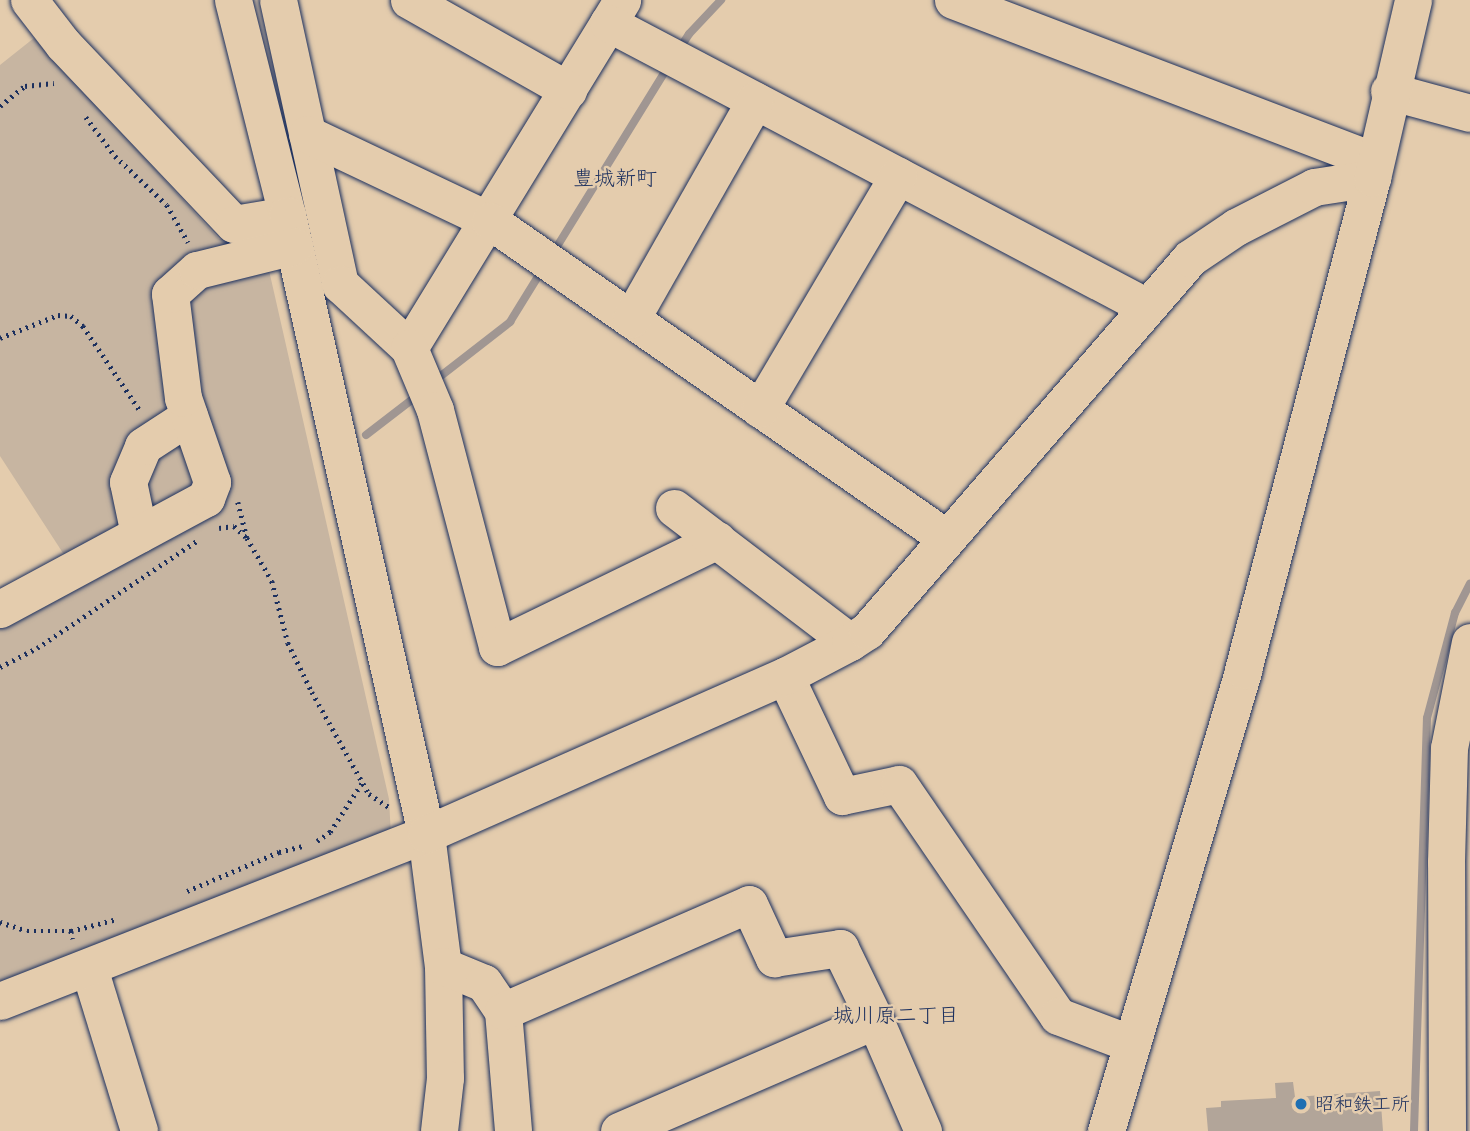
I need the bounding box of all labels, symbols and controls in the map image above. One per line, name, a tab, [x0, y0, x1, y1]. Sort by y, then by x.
district label: 豊城新町	[573, 165, 657, 191]
district label: 城川原二丁目	[833, 1002, 959, 1028]
place label: 昭和鉄工所	[1315, 1093, 1410, 1115]
marker: 昭和鉄工所	[1293, 1096, 1309, 1112]

